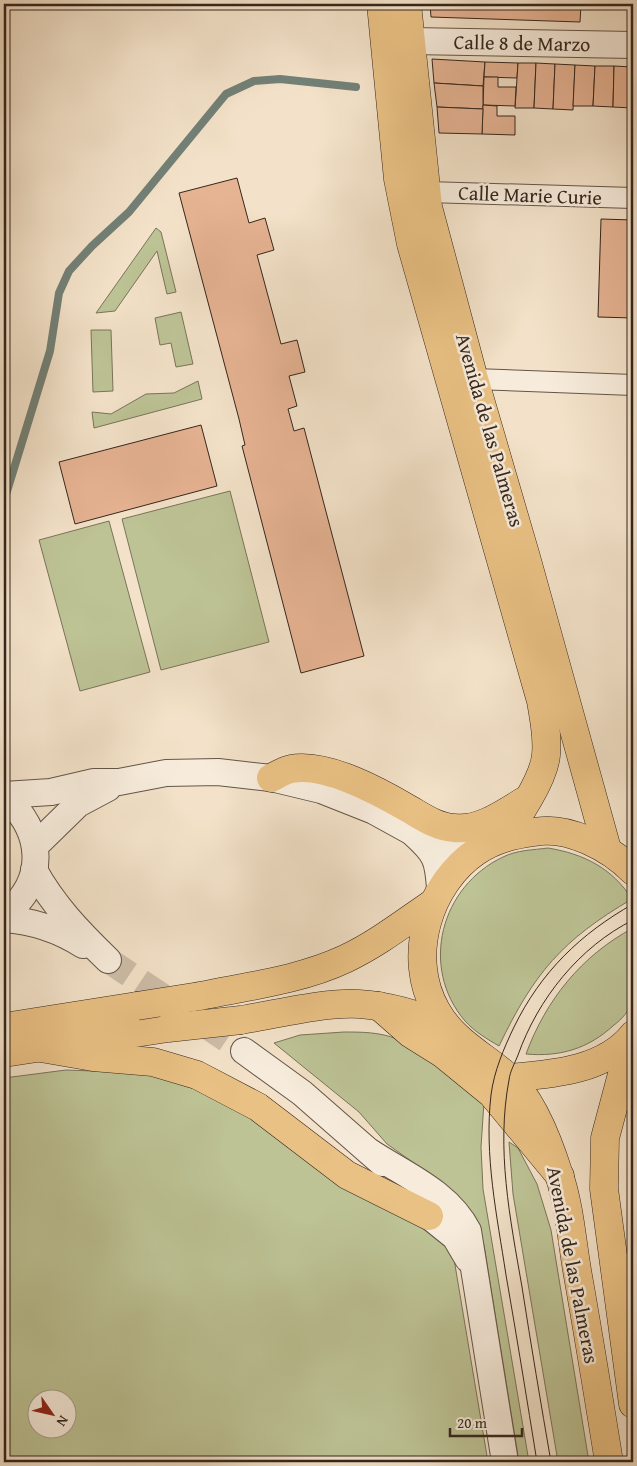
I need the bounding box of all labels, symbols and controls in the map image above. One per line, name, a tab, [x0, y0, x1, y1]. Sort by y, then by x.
street label: Calle 8 de Marzo	[453, 27, 591, 58]
street label: Calle Marie Curie	[458, 178, 602, 212]
street label: Avenida de las Palmeras	[449, 330, 532, 530]
street label: Avenida de las Palmeras	[540, 1164, 607, 1366]
north arrow	[28, 1388, 78, 1438]
scale bar	[450, 1406, 522, 1438]
text: N	[52, 1412, 74, 1431]
text: 20 m	[457, 1412, 488, 1433]

